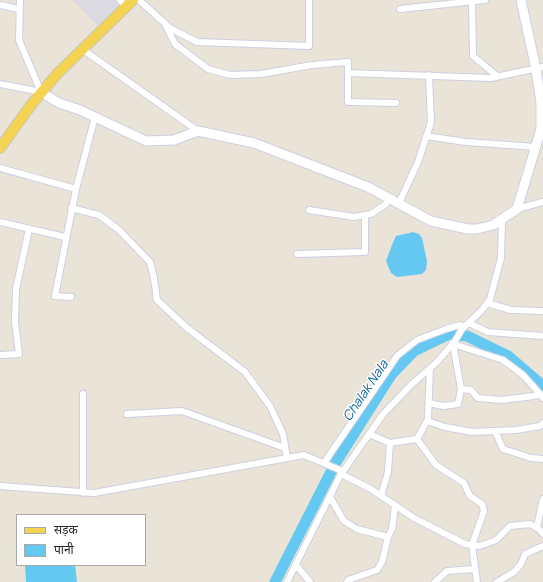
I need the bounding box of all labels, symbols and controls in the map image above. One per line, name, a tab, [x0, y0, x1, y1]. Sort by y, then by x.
water label: Chalak Nala	[340, 358, 392, 424]
legend	[16, 514, 146, 566]
text: सड़क	[54, 521, 78, 538]
text: पानी	[54, 541, 74, 558]

